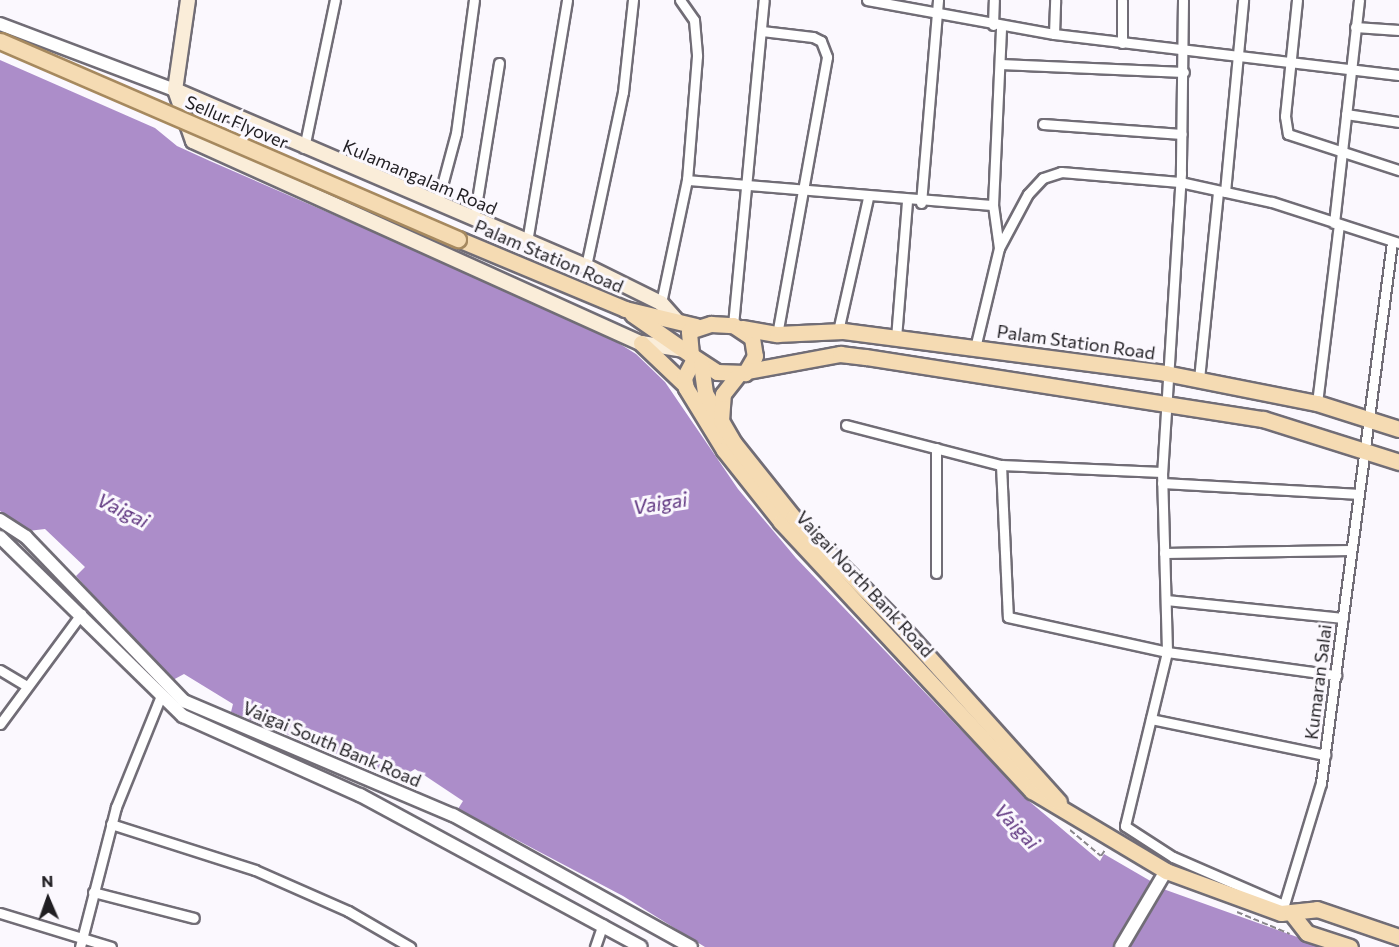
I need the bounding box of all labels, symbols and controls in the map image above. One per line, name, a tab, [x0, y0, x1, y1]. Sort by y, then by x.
street label: Sellur Flyover	[182, 91, 292, 153]
street label: Kulamangalam Road	[340, 135, 500, 219]
street label: Palam Station Road	[471, 215, 627, 297]
street label: Palam Station Road	[995, 320, 1157, 364]
water label: Vaigai	[93, 487, 153, 533]
water label: Vaigai	[631, 487, 689, 519]
street label: Vaigai North Bank Road	[792, 506, 938, 662]
street label: Kumaran Salai	[1300, 623, 1336, 741]
street label: Vaigai South Bank Road	[240, 697, 424, 791]
water label: Vaigai	[989, 798, 1045, 854]
north arrow	[18, 869, 78, 929]
text: N	[41, 871, 54, 890]

